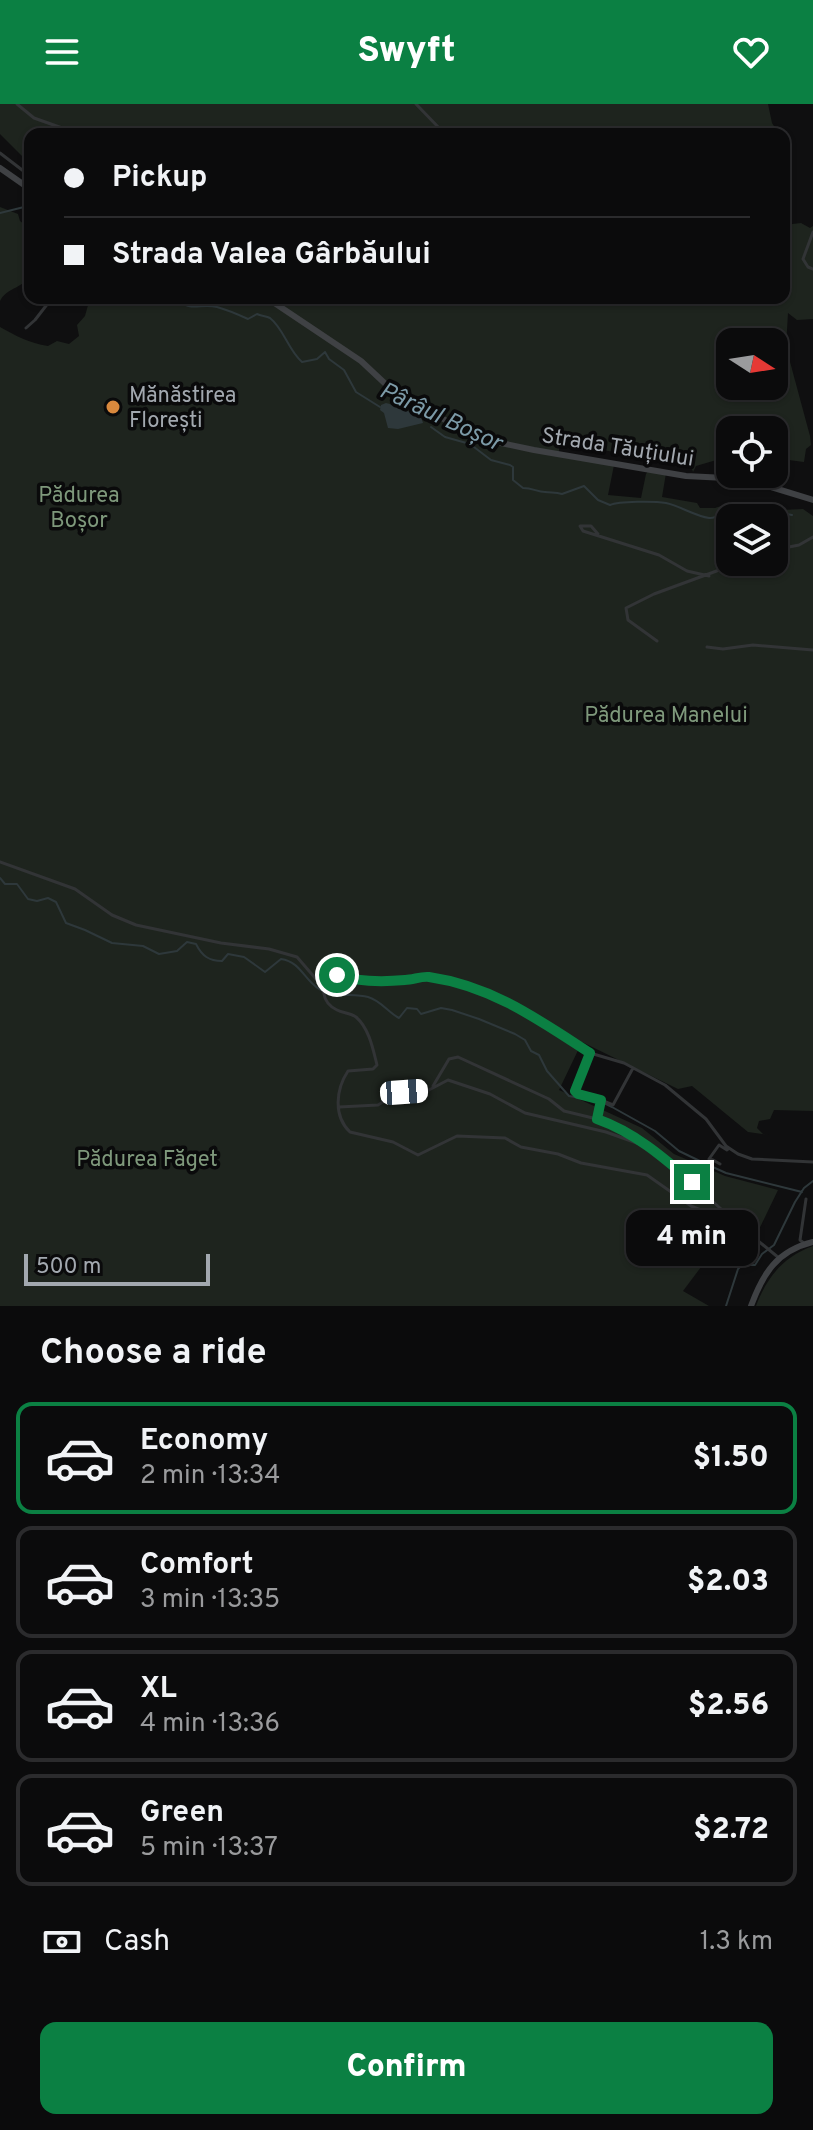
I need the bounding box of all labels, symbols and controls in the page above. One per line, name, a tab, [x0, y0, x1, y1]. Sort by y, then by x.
text: Swyft	[358, 29, 455, 75]
icon: menu	[40, 30, 84, 74]
icon: heart	[729, 30, 773, 74]
text: Pickup	[112, 160, 207, 197]
text: Strada Valea Gârbăului	[112, 237, 431, 274]
north arrow	[716, 328, 788, 400]
map controls	[716, 328, 788, 576]
water label: Pârâul Boșor	[374, 376, 508, 460]
place label: Mănăstirea Florești	[129, 383, 236, 435]
marker: Mănăstirea Florești	[104, 398, 122, 416]
button: locate	[716, 416, 788, 488]
street label: Strada Tăuțiului	[539, 423, 696, 474]
park label: Pădurea Boșor	[38, 483, 120, 535]
button: layers	[716, 504, 788, 576]
park label: Pădurea Manelui	[584, 703, 748, 730]
route start	[319, 957, 355, 993]
car	[379, 1078, 429, 1106]
park label: Pădurea Făget	[76, 1147, 218, 1174]
route end	[674, 1164, 710, 1200]
callout: 4 min	[626, 1210, 758, 1266]
text: 4 min	[657, 1221, 727, 1254]
scale bar	[24, 1250, 210, 1286]
text: 500 m	[36, 1254, 102, 1281]
text: Choose a ride	[40, 1331, 266, 1377]
icon: car	[44, 1422, 116, 1494]
text: Economy	[140, 1423, 268, 1460]
text: $1.50	[693, 1440, 769, 1477]
text: 2 min · 13:34	[140, 1460, 281, 1493]
icon: car	[44, 1546, 116, 1618]
text: Comfort	[140, 1547, 253, 1584]
text: $2.03	[687, 1564, 769, 1601]
text: 3 min · 13:35	[140, 1584, 280, 1617]
icon: car	[44, 1670, 116, 1742]
text: XL	[140, 1671, 177, 1708]
text: $2.56	[688, 1688, 769, 1725]
text: 4 min · 13:36	[140, 1708, 280, 1741]
icon: car	[44, 1794, 116, 1866]
text: Green	[140, 1795, 224, 1832]
text: $2.72	[693, 1812, 769, 1849]
text: 5 min · 13:37	[140, 1832, 278, 1865]
icon: cash	[40, 1920, 84, 1964]
text: Cash	[104, 1924, 170, 1961]
text: 1.3 km	[700, 1926, 773, 1959]
button: Confirm	[40, 2022, 773, 2114]

